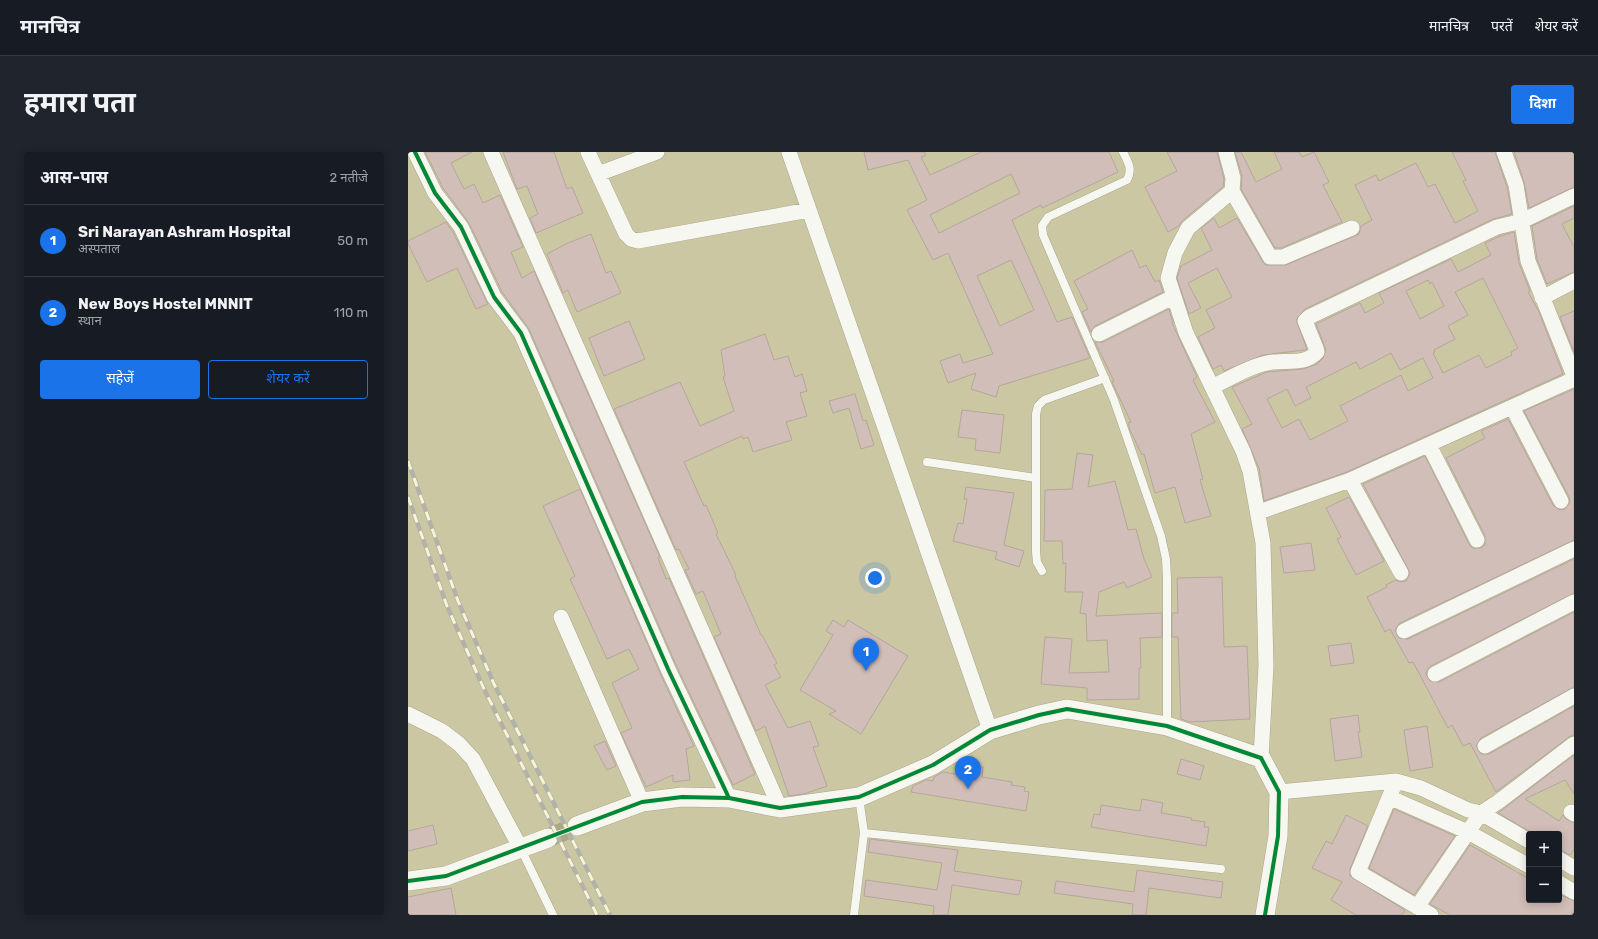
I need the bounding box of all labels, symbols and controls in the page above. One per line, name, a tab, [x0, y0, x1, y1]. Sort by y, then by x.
text: मानचित्र	[20, 15, 80, 38]
text: मानचित्र	[1429, 18, 1469, 35]
text: परतें	[1491, 18, 1513, 35]
text: शेयर करें	[1535, 18, 1578, 35]
button: दिशा	[1511, 85, 1574, 124]
text: हमारा पता	[24, 86, 136, 119]
text: आस-पास	[40, 167, 108, 187]
text: 2 नतीजे	[330, 170, 368, 185]
text: Sri Narayan Ashram Hospital	[78, 223, 291, 241]
text: 1	[50, 233, 56, 248]
text: 50 m	[337, 233, 368, 248]
text: अस्पताल	[78, 241, 120, 256]
text: New Boys Hostel MNNIT	[78, 295, 253, 313]
text: 2	[49, 305, 57, 320]
text: 110 m	[334, 305, 368, 320]
text: स्थान	[78, 313, 102, 328]
button: सहेजें	[40, 360, 200, 399]
button: शेयर करें	[208, 360, 368, 399]
your location	[865, 568, 885, 588]
pin: 1	[853, 638, 879, 671]
pin: 2	[955, 756, 981, 789]
map controls	[1526, 831, 1562, 903]
button: +	[1526, 831, 1562, 867]
button: −	[1526, 867, 1562, 903]

